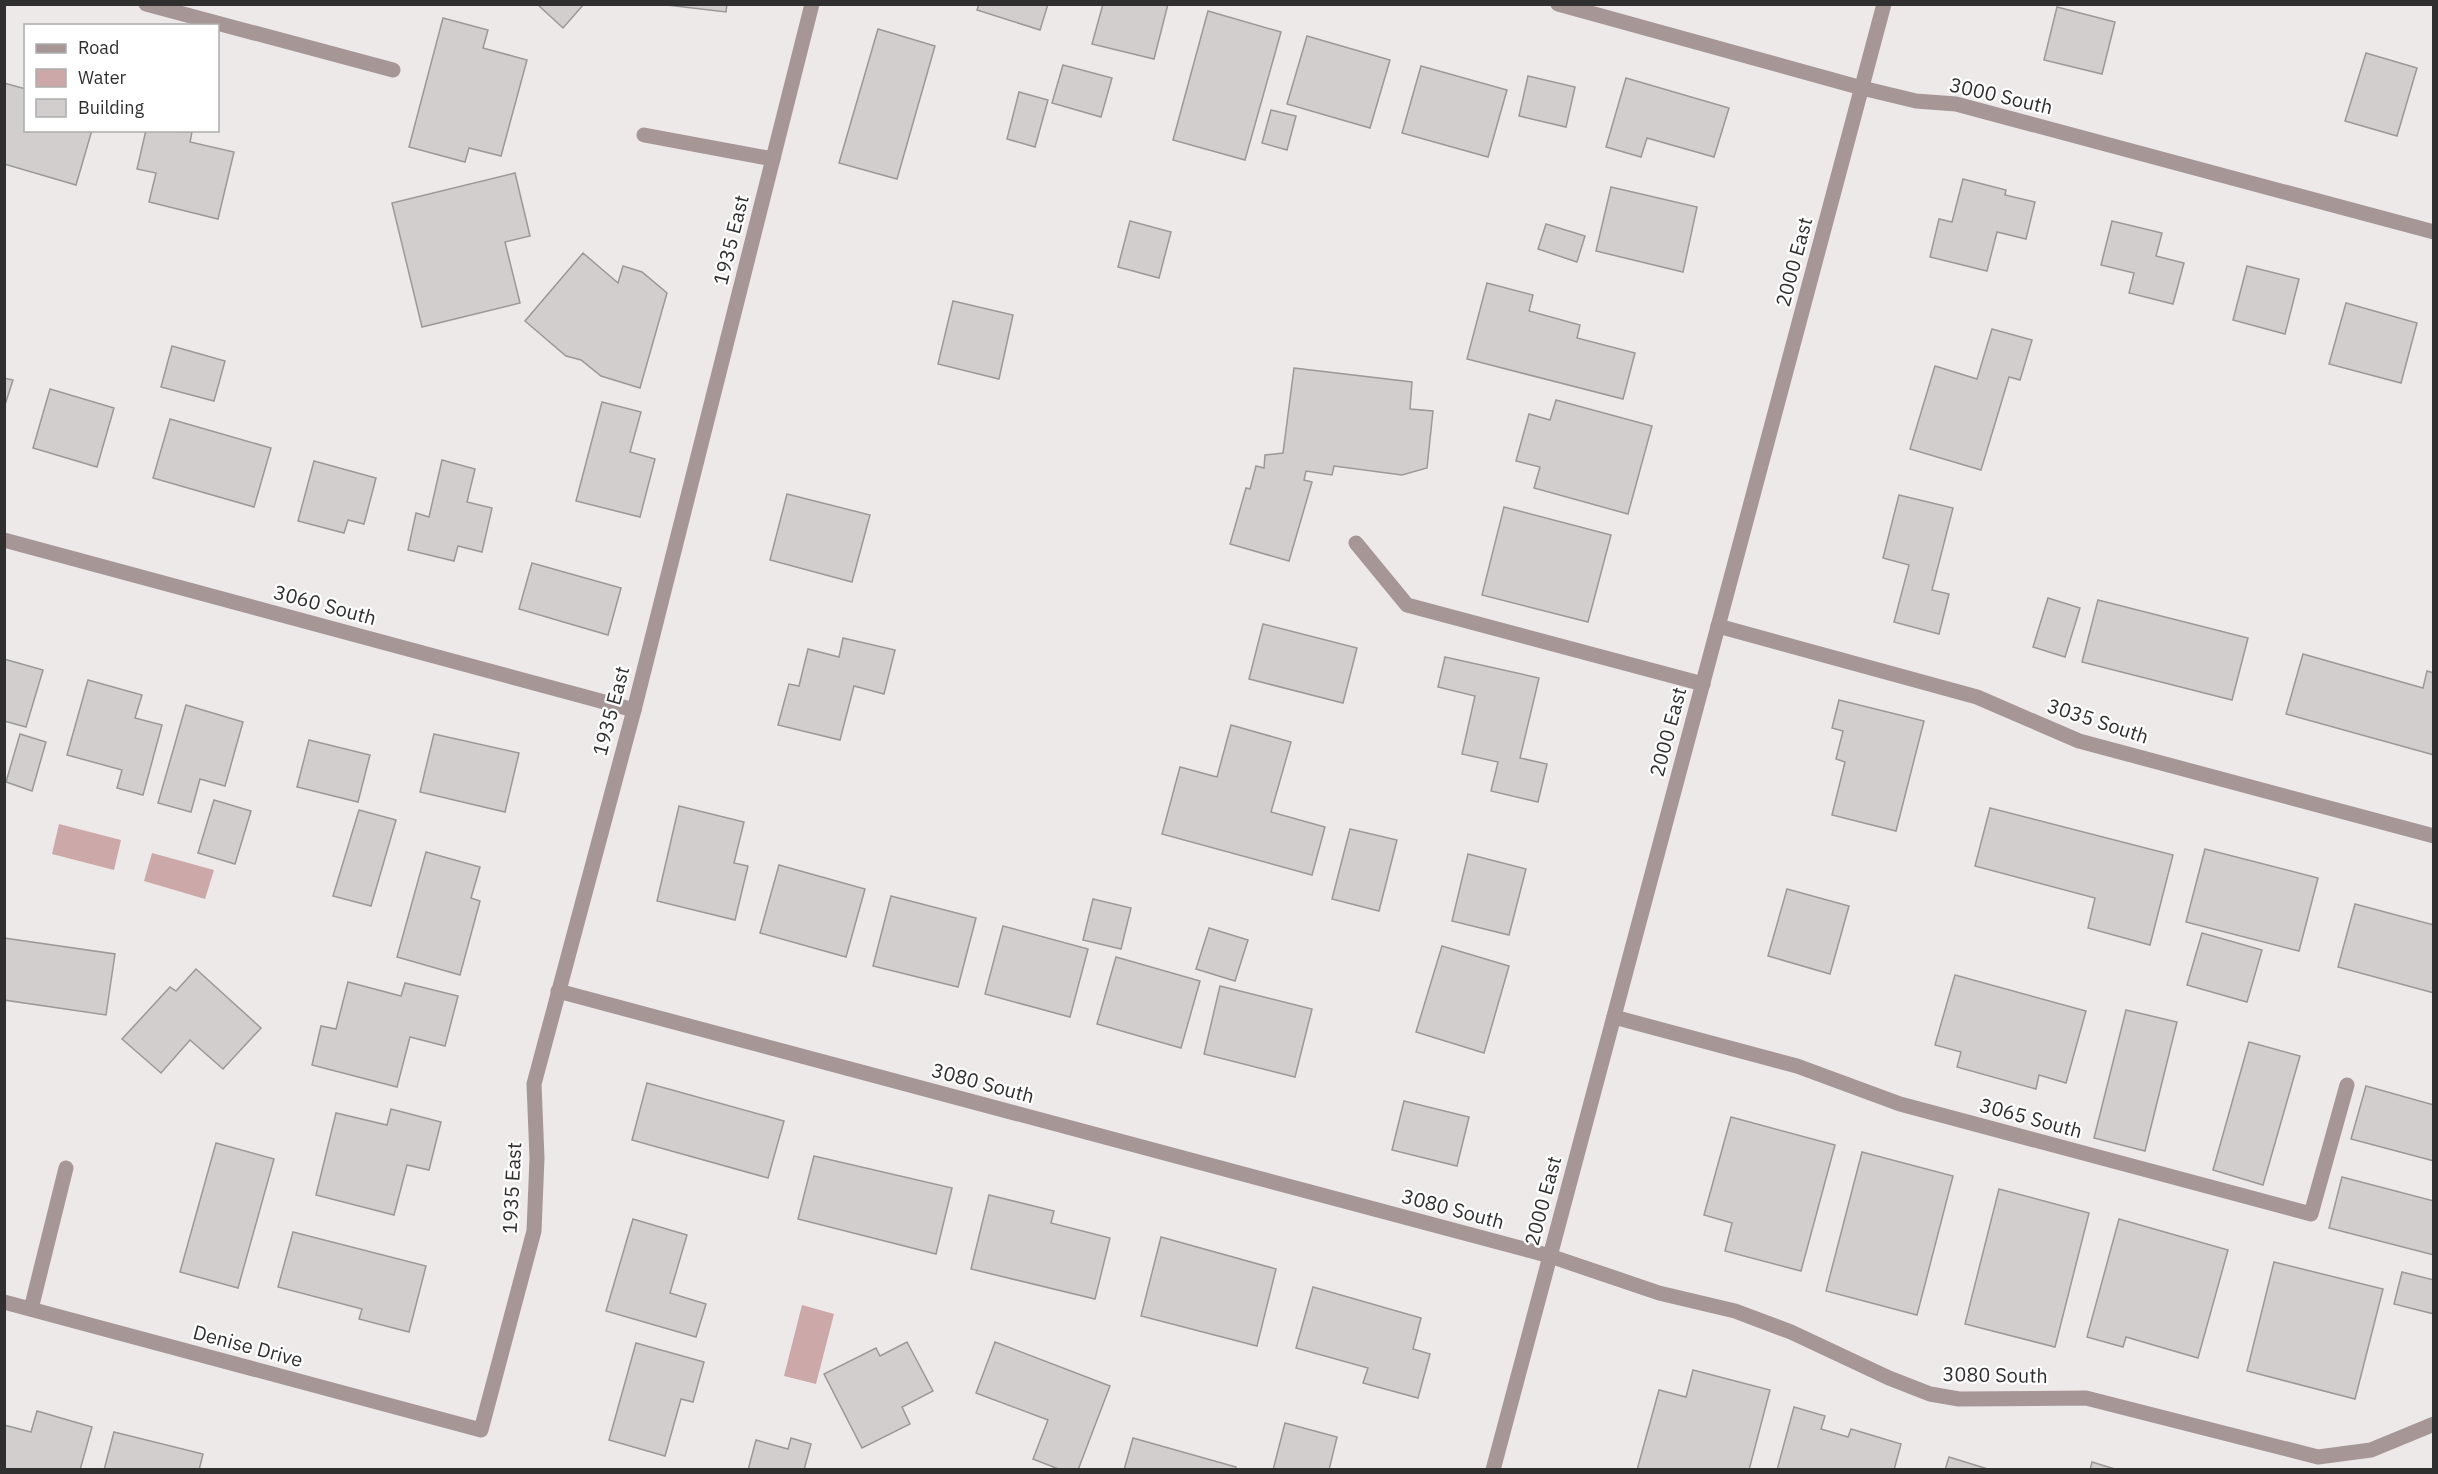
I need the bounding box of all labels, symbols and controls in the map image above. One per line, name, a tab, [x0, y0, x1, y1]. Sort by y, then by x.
legend	[24, 24, 219, 132]
text: Road	[78, 36, 119, 59]
text: Water	[78, 66, 127, 89]
street label: 3000 South	[1947, 71, 2055, 121]
text: Building	[78, 96, 145, 119]
street label: 1935 East	[706, 192, 755, 288]
street label: 2000 East	[1769, 214, 1818, 310]
street label: 3060 South	[271, 578, 379, 631]
street label: 1935 East	[586, 663, 635, 759]
street label: 2000 East	[1643, 684, 1692, 780]
street label: 3035 South	[2044, 691, 2152, 750]
street label: 3080 South	[929, 1056, 1037, 1109]
street label: 3065 South	[1977, 1091, 2085, 1144]
street label: 1935 East	[496, 1141, 527, 1234]
street label: 2000 East	[1518, 1153, 1567, 1249]
street label: 3080 South	[1399, 1182, 1507, 1235]
street label: Denise Drive	[190, 1318, 306, 1373]
street label: 3080 South	[1942, 1360, 2048, 1389]

